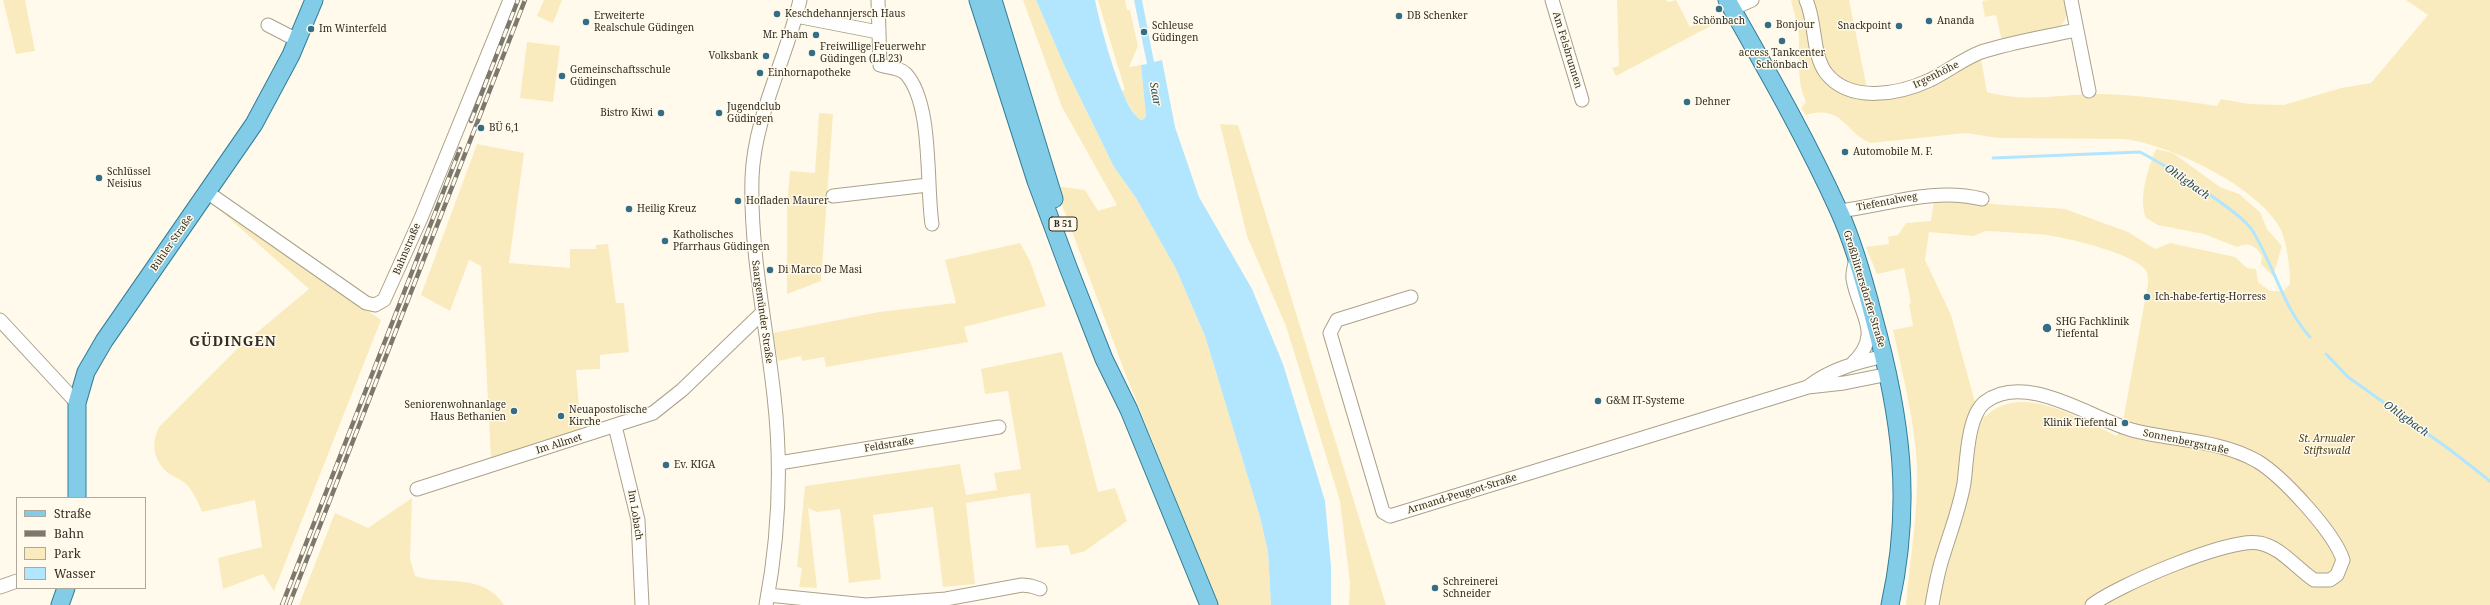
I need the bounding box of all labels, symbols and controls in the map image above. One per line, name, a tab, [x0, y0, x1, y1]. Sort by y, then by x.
marker: Schönbach	[1714, 4, 1724, 14]
place label: Keschdehannjersch Haus	[785, 8, 905, 20]
marker: Keschdehannjersch Haus	[772, 9, 782, 19]
place label: Erweiterte Realschule Güdingen	[594, 10, 694, 34]
place label: DB Schenker	[1407, 10, 1468, 22]
street label: Am Felsbrunnen	[1550, 10, 1584, 90]
marker: DB Schenker	[1394, 11, 1404, 21]
place label: Schönbach	[1693, 15, 1745, 27]
place label: Ananda	[1937, 15, 1974, 27]
marker: Ananda	[1924, 16, 1934, 26]
marker: Erweiterte Realschule Güdingen	[581, 17, 591, 27]
place label: Bonjour	[1776, 19, 1815, 31]
place label: Schleuse Güdingen	[1152, 20, 1198, 44]
marker: Bonjour	[1763, 20, 1773, 30]
place label: Snackpoint	[1838, 20, 1891, 32]
marker: Snackpoint	[1894, 21, 1904, 31]
place label: Im Winterfeld	[319, 23, 387, 35]
marker: Im Winterfeld	[306, 24, 316, 34]
marker: Schleuse Güdingen	[1139, 27, 1149, 37]
place label: Mr. Pham	[763, 29, 808, 41]
marker: Mr. Pham	[811, 30, 821, 40]
marker: access Tankcenter Schönbach	[1777, 36, 1787, 46]
place label: Freiwillige Feuerwehr Güdingen (LB 23)	[820, 41, 926, 64]
place label: access Tankcenter Schönbach	[1739, 47, 1825, 70]
marker: Freiwillige Feuerwehr Güdingen (LB 23)	[807, 48, 817, 58]
place label: Volksbank	[709, 50, 758, 62]
marker: Volksbank	[761, 51, 771, 61]
street label: Irgenhöhe	[1911, 59, 1961, 91]
place label: Gemeinschaftsschule Güdingen	[570, 64, 671, 88]
place label: Einhornapotheke	[768, 67, 851, 79]
marker: Einhornapotheke	[755, 68, 765, 78]
marker: Gemeinschaftsschule Güdingen	[557, 71, 567, 81]
water label: Saar	[1146, 81, 1164, 107]
place label: Dehner	[1695, 96, 1730, 108]
marker: Dehner	[1682, 97, 1692, 107]
place label: Jugendclub Güdingen	[727, 101, 781, 124]
place label: Bistro Kiwi	[600, 107, 653, 119]
marker: Bistro Kiwi	[656, 108, 666, 118]
marker: Jugendclub Güdingen	[714, 108, 724, 118]
place label: BÜ 6,1	[489, 122, 519, 134]
marker: BÜ 6,1	[476, 123, 486, 133]
place label: Automobile M. F.	[1853, 146, 1933, 158]
marker: Automobile M. F.	[1840, 147, 1850, 157]
water label: Ohligbach	[2162, 162, 2212, 202]
place label: Schlüssel Neisius	[107, 166, 151, 190]
marker: Schlüssel Neisius	[94, 173, 104, 183]
street label: Tiefentalweg	[1856, 190, 1918, 214]
place label: Hofladen Maurer	[746, 195, 829, 207]
marker: Hofladen Maurer	[733, 196, 743, 206]
place label: Heilig Kreuz	[637, 203, 696, 215]
marker: Heilig Kreuz	[624, 204, 634, 214]
street label: Bühler Straße	[148, 213, 196, 273]
road number: B 51	[1049, 217, 1077, 231]
street label: Bahnstraße	[391, 221, 423, 277]
place label: Katholisches Pfarrhaus Güdingen	[673, 229, 770, 252]
street label: Großblittersdorfer Straße	[1840, 229, 1888, 349]
marker: Katholisches Pfarrhaus Güdingen	[660, 236, 670, 246]
street label: Saargemünder Straße	[749, 260, 775, 364]
place label: Di Marco De Masi	[778, 264, 862, 276]
marker: Di Marco De Masi	[765, 265, 775, 275]
place label: Ich-habe-fertig-Horress	[2155, 291, 2266, 303]
marker: Ich-habe-fertig-Horress	[2142, 292, 2152, 302]
place label: SHG Fachklinik Tiefental	[2056, 316, 2129, 340]
marker: SHG Fachklinik Tiefental	[2041, 322, 2053, 334]
district label: GÜDINGEN	[189, 334, 277, 350]
place label: G&M IT-Systeme	[1606, 395, 1685, 407]
marker: G&M IT-Systeme	[1593, 396, 1603, 406]
water label: Ohligbach	[2381, 398, 2431, 440]
place label: Seniorenwohnanlage Haus Bethanien	[405, 399, 506, 422]
place label: Neuapostolische Kirche	[569, 404, 647, 428]
marker: Seniorenwohnanlage Haus Bethanien	[509, 406, 519, 416]
marker: Neuapostolische Kirche	[556, 411, 566, 421]
place label: Klinik Tiefental	[2043, 417, 2117, 429]
marker: Klinik Tiefental	[2120, 418, 2130, 428]
street label: Sonnenbergstraße	[2142, 427, 2230, 457]
street label: Im Allmet	[535, 431, 583, 457]
park label: St. Arnualer Stiftswald	[2299, 433, 2355, 456]
street label: Feldstraße	[863, 435, 915, 455]
place label: Ev. KIGA	[674, 459, 715, 471]
marker: Ev. KIGA	[661, 460, 671, 470]
street label: Armand-Peugeot-Straße	[1406, 472, 1518, 516]
street label: Im Lobach	[625, 489, 645, 541]
legend	[16, 497, 146, 589]
text: Straße	[54, 505, 91, 522]
text: Bahn	[54, 525, 84, 542]
text: Park	[54, 545, 81, 562]
text: Wasser	[54, 565, 95, 582]
place label: Schreinerei Schneider	[1443, 576, 1498, 600]
marker: Schreinerei Schneider	[1430, 583, 1440, 593]

